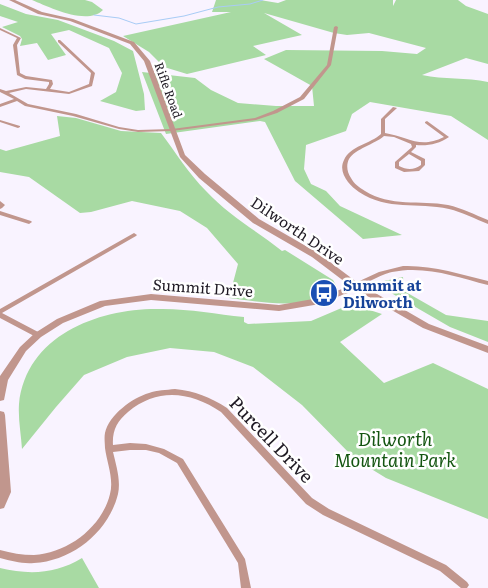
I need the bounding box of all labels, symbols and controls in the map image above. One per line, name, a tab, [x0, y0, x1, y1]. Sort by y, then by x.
street label: Rifle Road	[151, 60, 188, 121]
street label: Dilworth Drive	[247, 190, 349, 270]
street label: Summit Drive	[152, 272, 254, 302]
place label: Summit at Dilworth	[343, 273, 422, 313]
bus stop icon: Summit at Dilworth	[309, 278, 339, 308]
street label: Purcell Drive	[224, 390, 320, 488]
park label: Dilworth Mountain Park	[334, 425, 456, 473]

